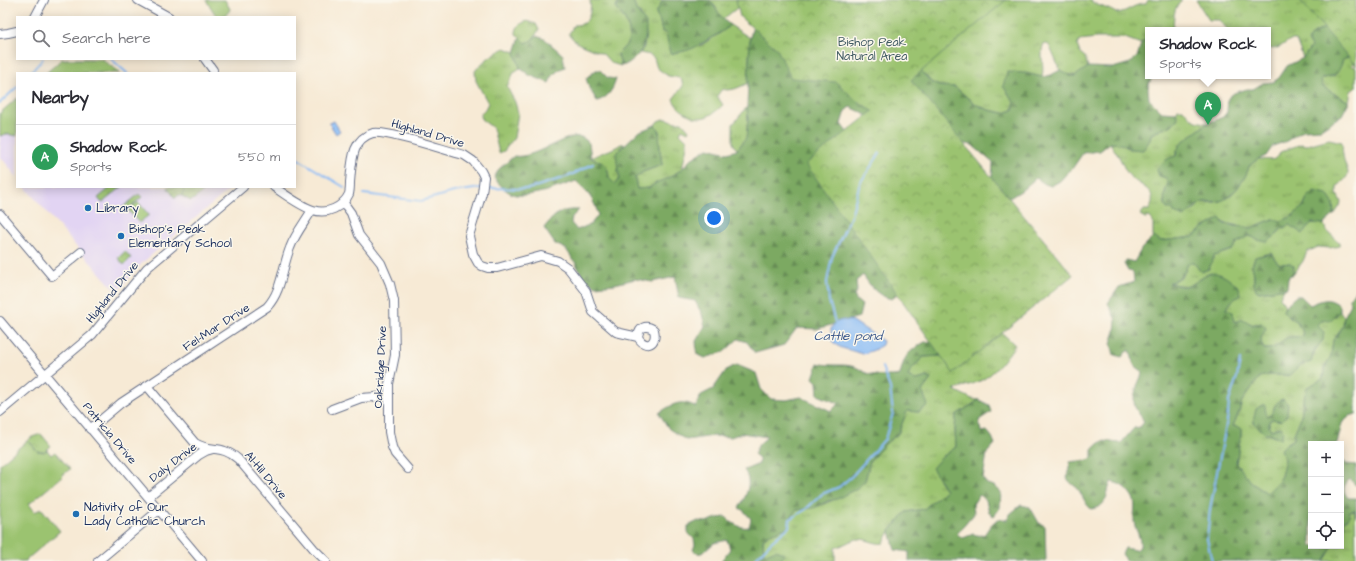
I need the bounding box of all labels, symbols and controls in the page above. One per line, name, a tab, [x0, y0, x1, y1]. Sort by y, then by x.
search box	[16, 16, 296, 60]
icon: search	[30, 27, 52, 49]
popup	[1145, 27, 1271, 79]
text: Search here	[62, 28, 151, 49]
park label: Bishop Peak Natural Area	[837, 34, 907, 65]
text: Shadow Rock	[1160, 34, 1256, 55]
text: Sports	[1160, 55, 1201, 73]
text: Nearby	[32, 86, 89, 110]
pin: A	[1195, 92, 1221, 125]
street label: Highland Drive	[389, 115, 467, 153]
text: Shadow Rock	[70, 137, 167, 158]
text: A	[41, 148, 49, 166]
text: 550 m	[238, 148, 280, 166]
text: Sports	[70, 158, 112, 176]
place label: Library	[96, 200, 139, 218]
marker: Library	[83, 203, 93, 213]
your location	[704, 208, 724, 228]
place label: Bishop's Peak Elementary School	[129, 221, 232, 253]
marker: Bishop's Peak Elementary School	[116, 231, 126, 241]
street label: Highland Drive	[82, 257, 144, 327]
street label: Fel-Mar Drive	[179, 299, 254, 355]
street label: Oakridge Drive	[370, 325, 392, 409]
water label: Cattle pond	[814, 327, 884, 345]
street label: Patricia Drive	[79, 399, 141, 468]
street label: Daly Drive	[146, 438, 202, 487]
map controls	[1308, 441, 1344, 549]
button: +	[1308, 441, 1344, 477]
street label: Al-Hil Drive	[240, 448, 291, 503]
button: −	[1308, 477, 1344, 513]
place label: Nativity of Our Lady Catholic Church	[84, 499, 205, 531]
marker: Nativity of Our Lady Catholic Church	[71, 509, 81, 519]
button: locate	[1308, 513, 1344, 549]

